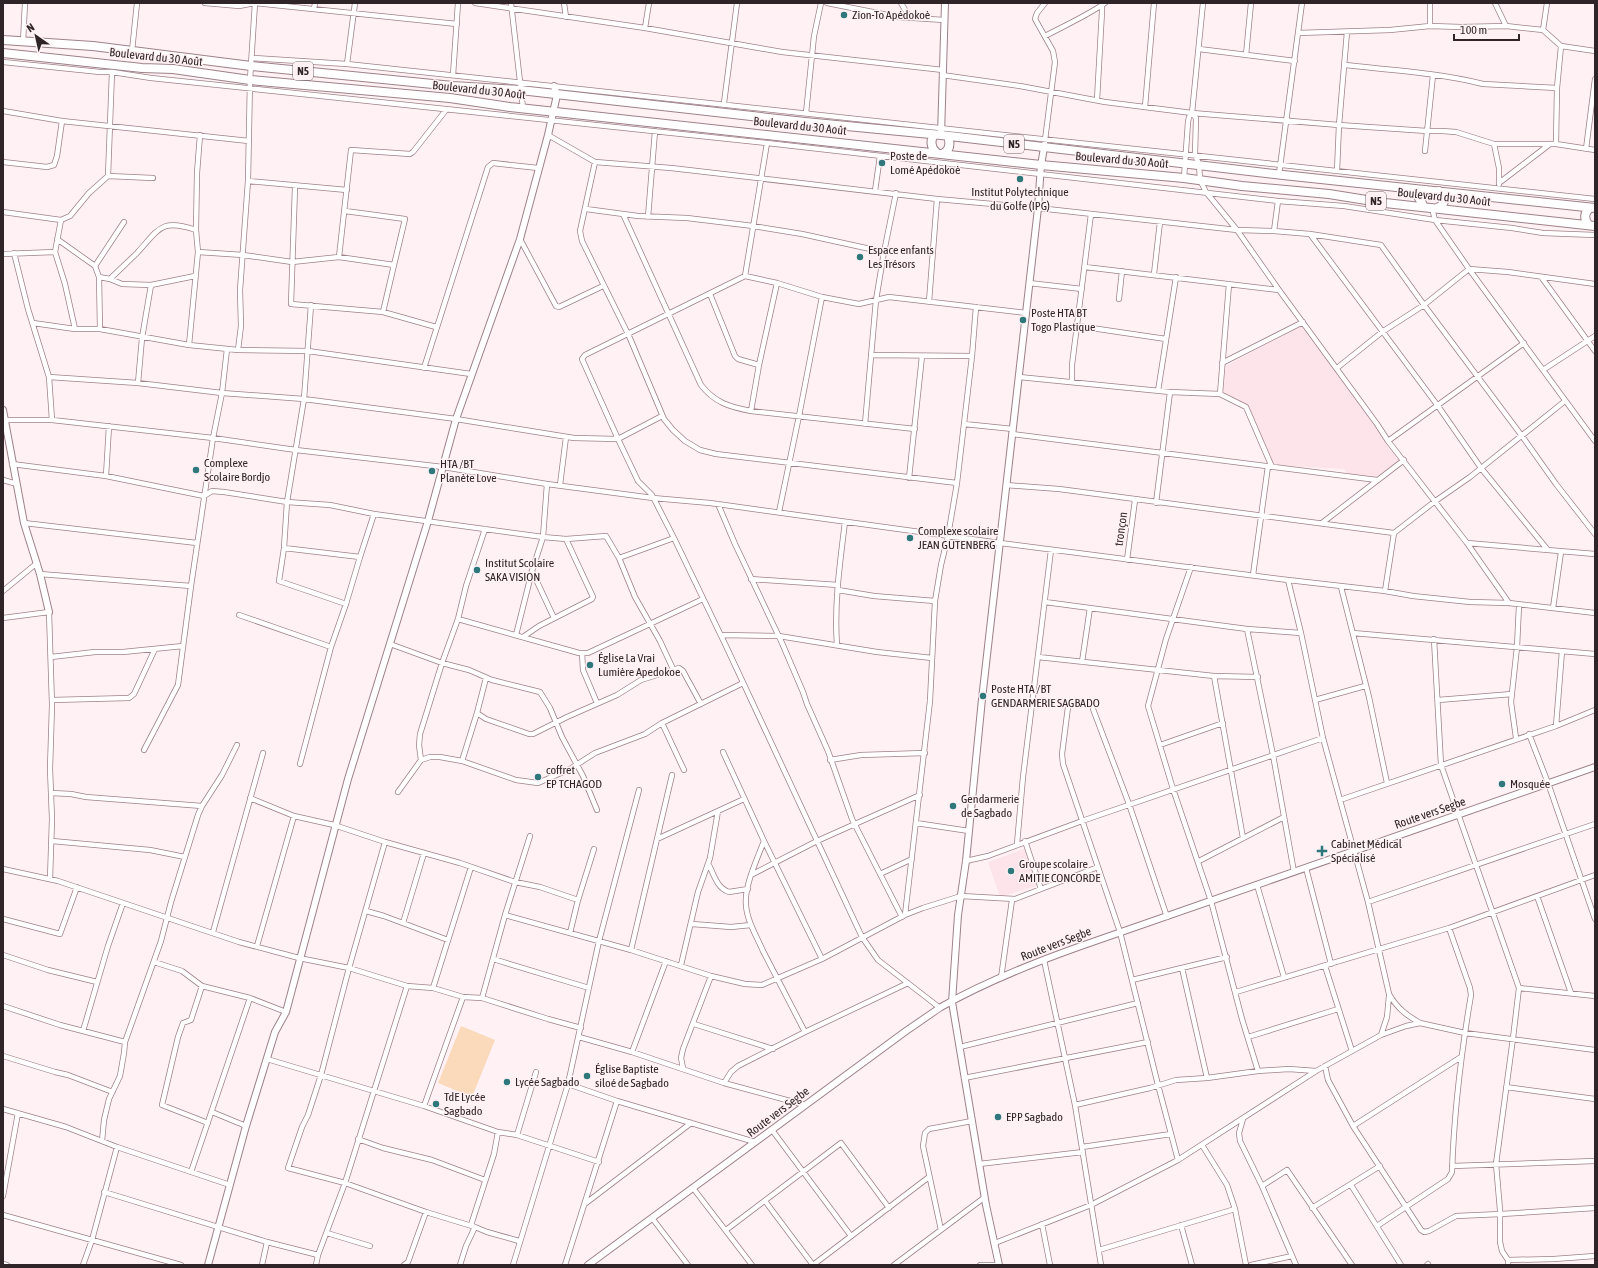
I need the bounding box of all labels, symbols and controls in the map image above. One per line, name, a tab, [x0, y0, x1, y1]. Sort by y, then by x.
place label: Zion-To Apédokoè	[852, 8, 930, 22]
marker: Zion-To Apédokoè	[839, 10, 849, 20]
north arrow	[16, 16, 56, 56]
scale bar	[1454, 16, 1519, 42]
text: N	[24, 21, 36, 35]
text: 100 m	[1460, 23, 1487, 37]
street label: Boulevard du 30 Août	[109, 45, 204, 69]
road number: N5	[293, 62, 313, 80]
street label: Boulevard du 30 Août	[432, 78, 527, 102]
street label: Boulevard du 30 Août	[753, 114, 848, 138]
road number: N5	[1004, 135, 1024, 153]
place label: Poste de Lomé Apédokoè	[890, 149, 960, 177]
street label: Boulevard du 30 Août	[1075, 149, 1170, 171]
marker: Poste de Lomé Apédokoè	[877, 158, 887, 168]
marker: Institut Polytechnique du Golfe (IPG)	[1015, 174, 1025, 184]
place label: Institut Polytechnique du Golfe (IPG)	[971, 185, 1069, 213]
street label: Boulevard du 30 Août	[1397, 185, 1492, 209]
road number: N5	[1366, 192, 1386, 210]
place label: Espace enfants Les Trésors	[868, 243, 934, 271]
marker: Espace enfants Les Trésors	[855, 252, 865, 262]
place label: Poste HTA BT Togo Plastique	[1031, 306, 1095, 334]
marker: Poste HTA BT Togo Plastique	[1018, 315, 1028, 325]
place label: Complexe Scolaire Bordjo	[204, 456, 271, 484]
place label: HTA /BT Planète Love	[440, 457, 497, 485]
marker: Complexe Scolaire Bordjo	[191, 465, 201, 475]
marker: HTA /BT Planète Love	[427, 466, 437, 476]
street label: tronçon	[1112, 511, 1130, 547]
place label: Complexe scolaire JEAN GUTENBERG	[918, 524, 998, 552]
marker: Complexe scolaire JEAN GUTENBERG	[905, 533, 915, 543]
place label: Institut Scolaire SAKA VISION	[485, 556, 554, 584]
marker: Institut Scolaire SAKA VISION	[472, 565, 482, 575]
place label: Église La Vrai Lumière Apedokoe	[598, 651, 680, 679]
marker: Église La Vrai Lumière Apedokoe	[585, 660, 595, 670]
place label: Poste HTA /BT GENDARMERIE SAGBADO	[991, 682, 1100, 710]
marker: Poste HTA /BT GENDARMERIE SAGBADO	[978, 691, 988, 701]
place label: coffret EP TCHAGOD	[546, 763, 602, 791]
marker: coffret EP TCHAGOD	[533, 772, 543, 782]
place label: Mosquée	[1510, 777, 1550, 791]
marker: Mosquée	[1497, 779, 1507, 789]
place label: Gendarmerie de Sagbado	[961, 792, 1019, 820]
street label: Route vers Segbe	[1393, 794, 1467, 832]
marker: Gendarmerie de Sagbado	[948, 801, 958, 811]
place label: Cabinet Médical Spécialisé	[1331, 837, 1403, 865]
marker: Cabinet Médical Spécialisé	[1316, 845, 1328, 857]
place label: Groupe scolaire AMITIE CONCORDE	[1019, 857, 1100, 885]
marker: Groupe scolaire AMITIE CONCORDE	[1006, 866, 1016, 876]
street label: Route vers Segbe	[1019, 924, 1093, 964]
place label: Église Baptiste siloé de Sagbado	[595, 1062, 669, 1090]
marker: Église Baptiste siloé de Sagbado	[582, 1071, 592, 1081]
place label: Lycée Sagbado	[515, 1075, 580, 1089]
marker: Lycée Sagbado	[502, 1077, 512, 1087]
street label: Route vers Segbe	[744, 1084, 812, 1140]
place label: TdE Lycée Sagbado	[444, 1090, 485, 1118]
marker: TdE Lycée Sagbado	[431, 1099, 441, 1109]
place label: EPP Sagbado	[1006, 1110, 1063, 1124]
marker: EPP Sagbado	[993, 1112, 1003, 1122]

